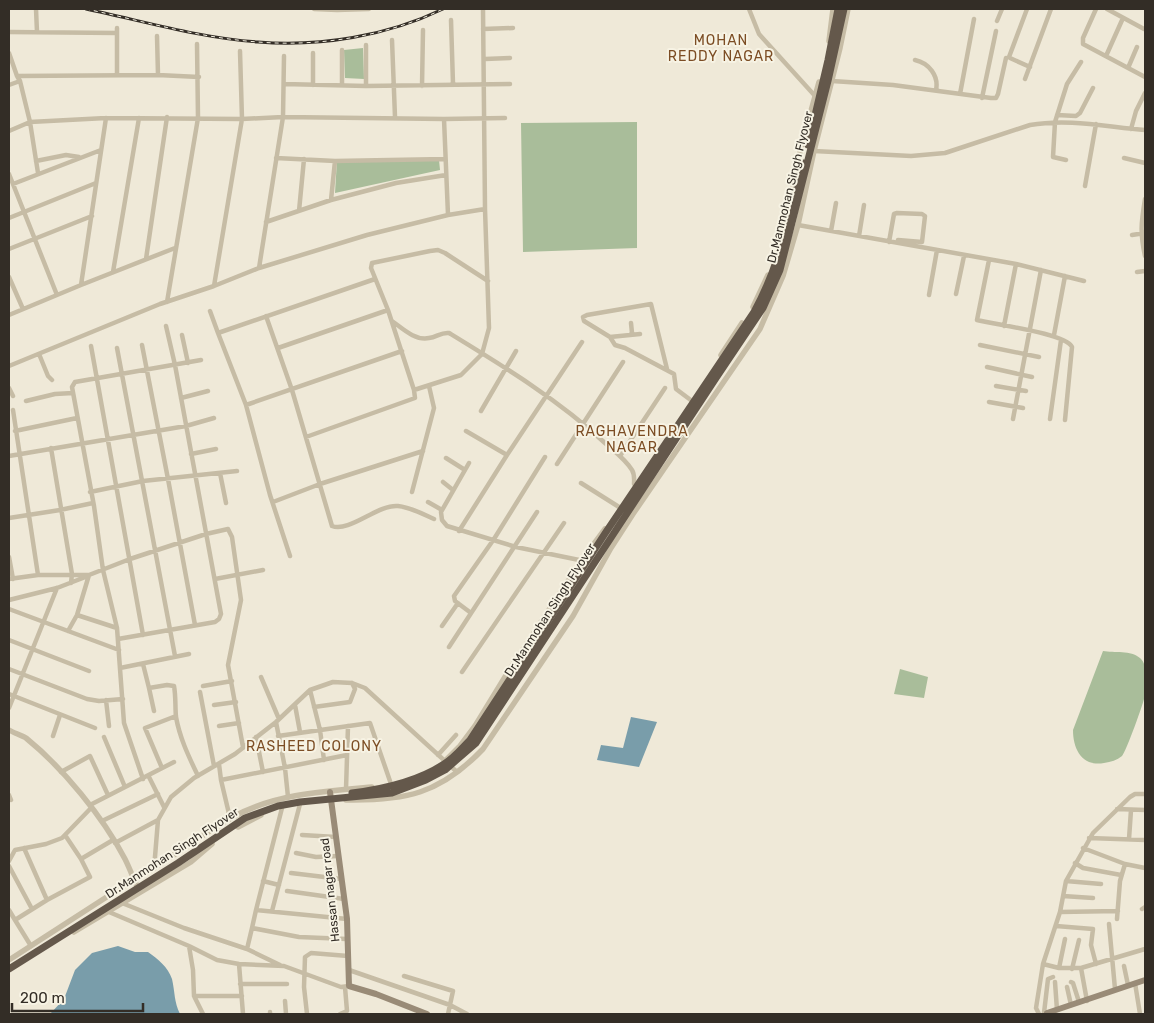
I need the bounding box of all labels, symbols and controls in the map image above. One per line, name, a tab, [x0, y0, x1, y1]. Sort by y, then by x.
district label: MOHAN REDDY NAGAR	[668, 32, 774, 65]
street label: Dr.Manmohan Singh Flyover	[764, 109, 816, 264]
district label: RAGHAVENDRA NAGAR	[575, 423, 689, 456]
street label: Dr.Manmohan Singh Flyover	[502, 540, 599, 679]
district label: RASHEED COLONY	[246, 738, 382, 755]
street label: Dr.Manmohan Singh Flyover	[103, 804, 242, 901]
street label: Hassan nagar road	[318, 837, 342, 943]
scale bar	[12, 980, 144, 1012]
text: 200 m	[20, 989, 65, 1007]

